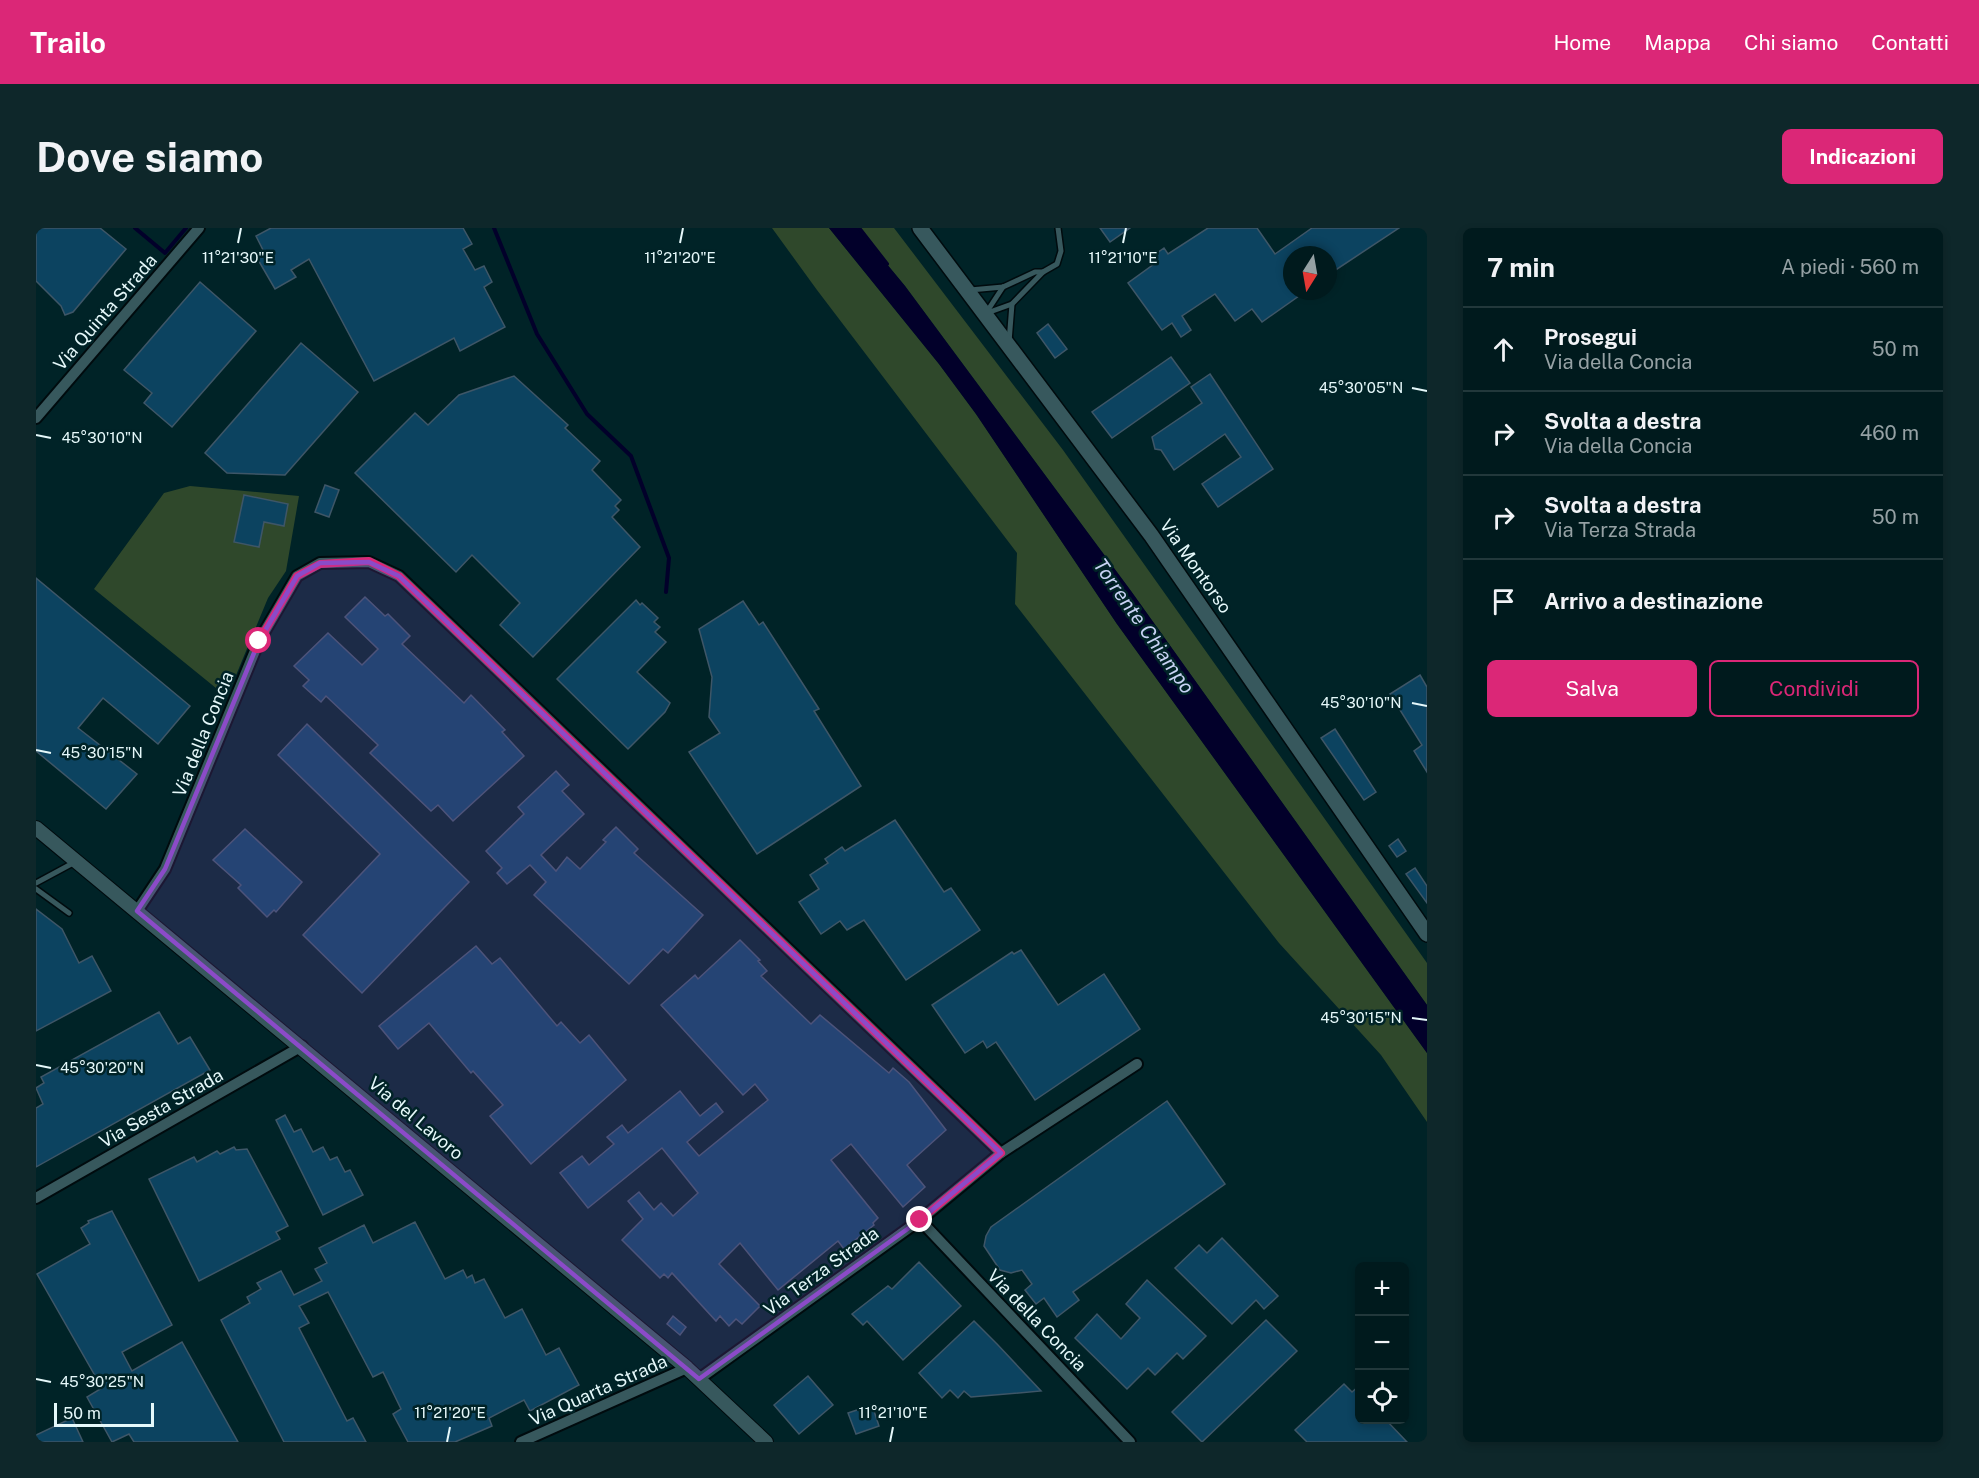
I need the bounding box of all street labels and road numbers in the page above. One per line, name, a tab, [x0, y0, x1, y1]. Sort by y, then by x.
street label: Via Quinta Strada	[49, 250, 161, 374]
street label: Via Montorso	[1156, 515, 1236, 617]
street label: Via della Concia	[168, 668, 238, 800]
street label: Via Sesta Strada	[95, 1064, 227, 1152]
street label: Via del Lavoro	[364, 1072, 468, 1164]
street label: Via Terza Strada	[759, 1222, 883, 1320]
street label: Via della Concia	[983, 1265, 1091, 1375]
street label: Via Quarta Strada	[526, 1350, 670, 1430]

